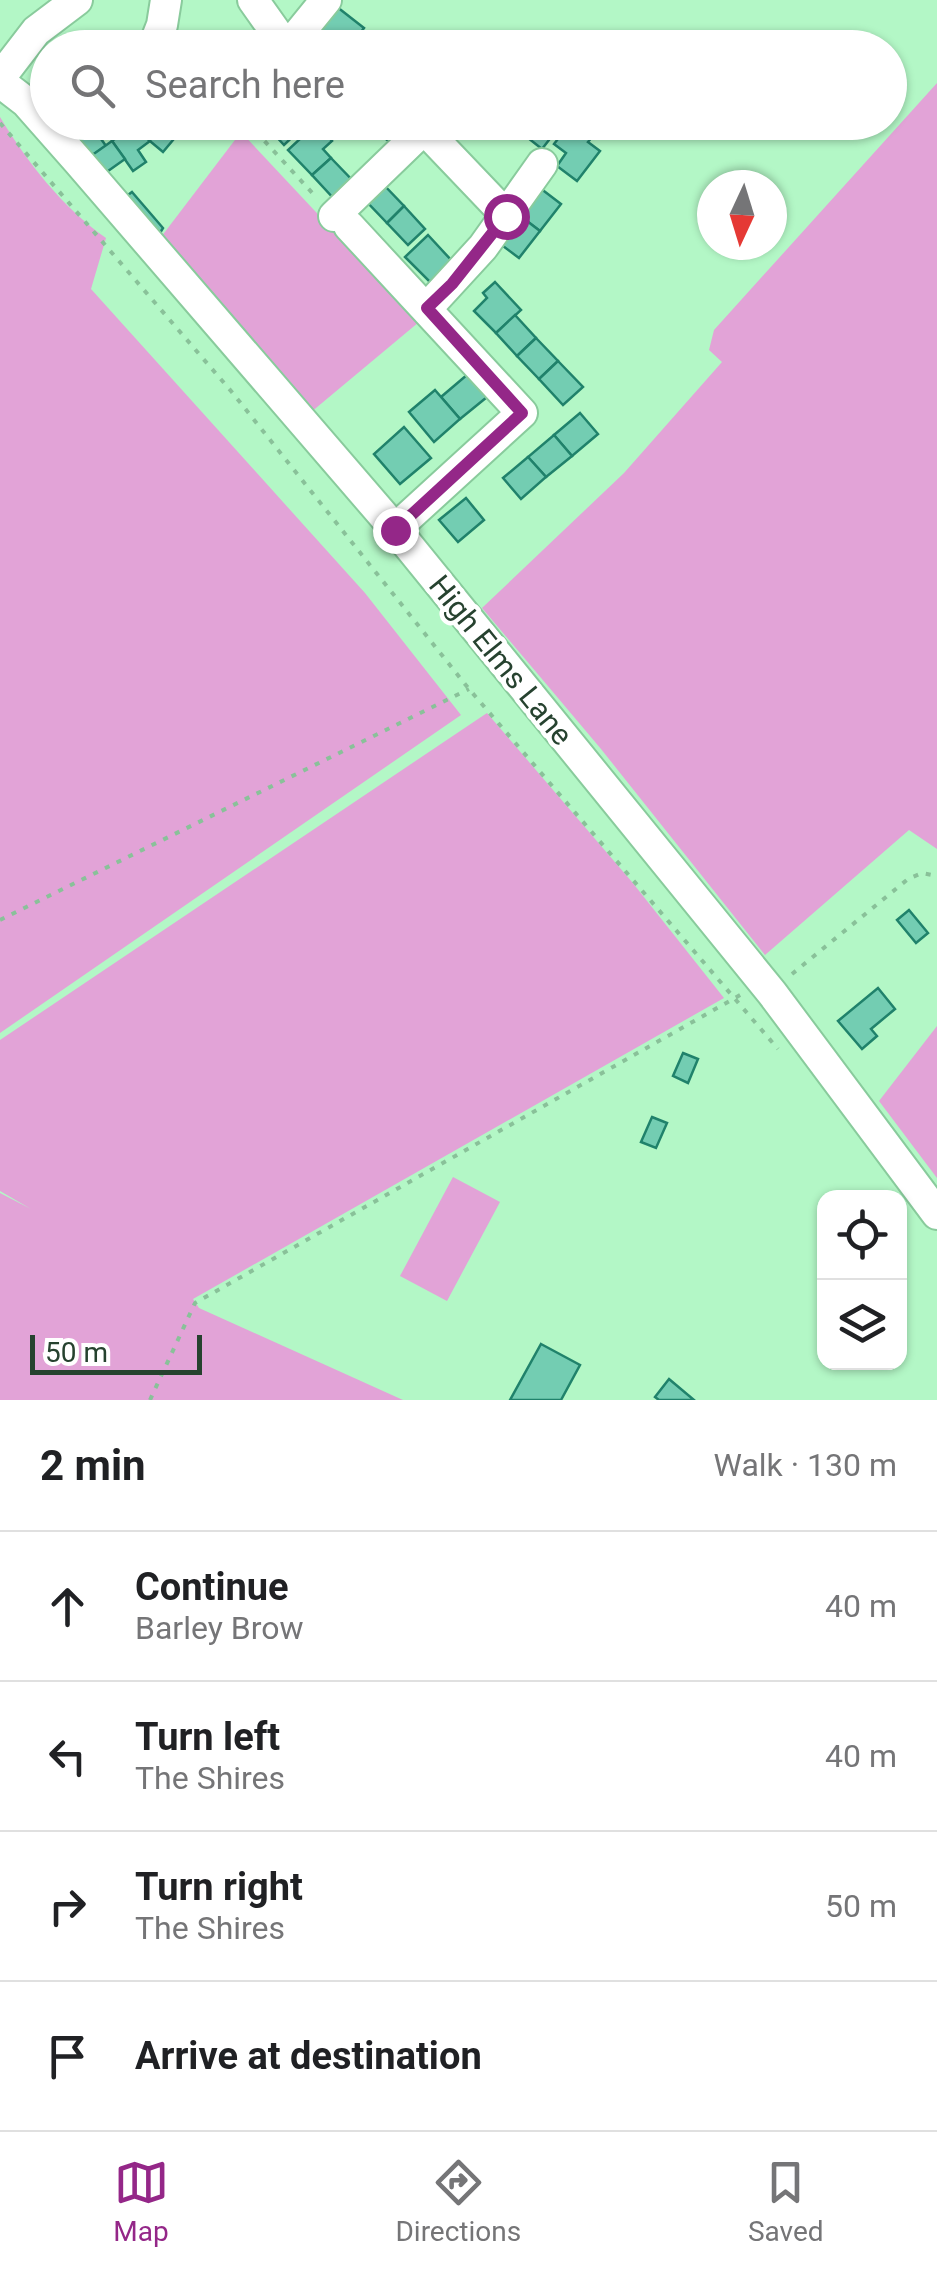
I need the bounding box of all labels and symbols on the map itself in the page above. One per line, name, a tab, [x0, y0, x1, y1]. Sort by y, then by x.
north arrow	[697, 170, 787, 260]
route start	[484, 194, 530, 240]
route end	[373, 508, 419, 554]
street label: High Elms Lane	[422, 568, 580, 752]
scale bar	[30, 1330, 202, 1374]

